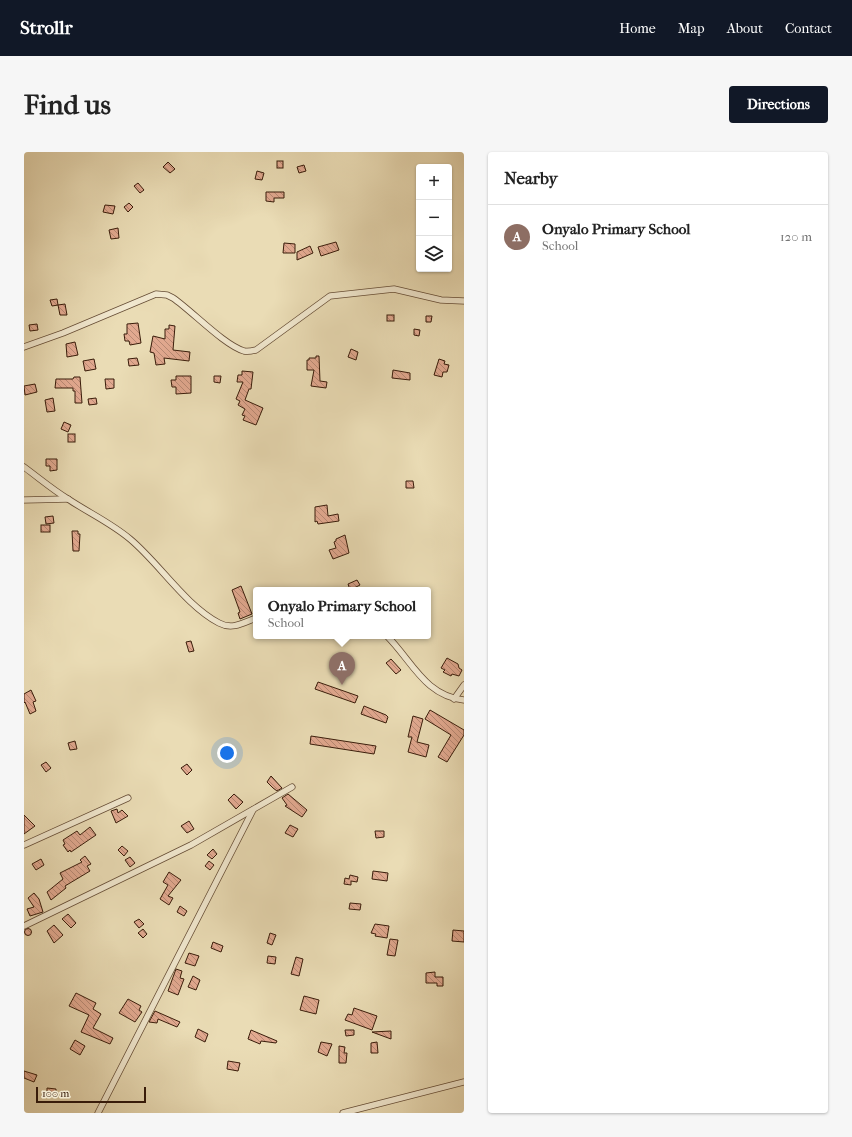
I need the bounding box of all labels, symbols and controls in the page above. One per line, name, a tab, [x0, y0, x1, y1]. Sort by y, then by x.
text: Strollr	[20, 17, 73, 39]
text: Home	[619, 20, 656, 37]
text: Map	[678, 20, 705, 37]
text: About	[727, 20, 763, 37]
text: Contact	[785, 20, 832, 37]
button: Directions	[729, 86, 828, 123]
text: Find us	[24, 88, 111, 121]
map controls	[416, 164, 452, 272]
button: +	[416, 164, 452, 200]
text: Nearby	[504, 168, 558, 188]
button: −	[416, 200, 452, 236]
text: Onyalo Primary School	[542, 220, 690, 238]
text: A	[513, 229, 521, 244]
text: 120 m	[780, 229, 812, 244]
button: layers	[416, 236, 452, 272]
text: School	[542, 238, 578, 253]
popup	[253, 587, 431, 639]
text: Onyalo Primary School	[268, 597, 416, 615]
text: School	[268, 615, 304, 630]
pin: A	[329, 652, 355, 685]
your location	[217, 743, 237, 763]
scale bar	[36, 1085, 146, 1104]
text: 100 m	[42, 1087, 70, 1100]

